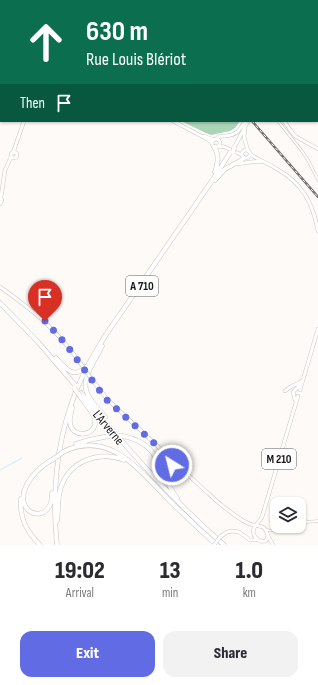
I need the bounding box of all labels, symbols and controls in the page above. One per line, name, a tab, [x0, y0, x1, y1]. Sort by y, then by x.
text: 630 m	[86, 15, 148, 48]
icon: ahead	[20, 16, 72, 68]
text: Rue Louis Blériot	[86, 49, 186, 70]
icon: arrive	[53, 92, 75, 114]
text: Then	[20, 94, 45, 113]
road number: A 710	[126, 276, 158, 296]
pin	[28, 280, 62, 321]
icon: arrive	[34, 286, 56, 308]
street label: L'Arverne	[89, 407, 127, 448]
position arrow	[151, 444, 193, 486]
road number: M 210	[262, 449, 296, 469]
map controls	[270, 497, 306, 533]
button: layers	[270, 497, 306, 533]
text: 19:02	[55, 556, 105, 585]
text: 13	[160, 556, 181, 585]
text: 1.0	[236, 556, 263, 585]
text: Arrival	[66, 585, 94, 601]
text: min	[162, 585, 178, 601]
text: km	[243, 585, 256, 601]
button: Exit	[20, 631, 155, 677]
button: Share	[163, 631, 298, 677]

